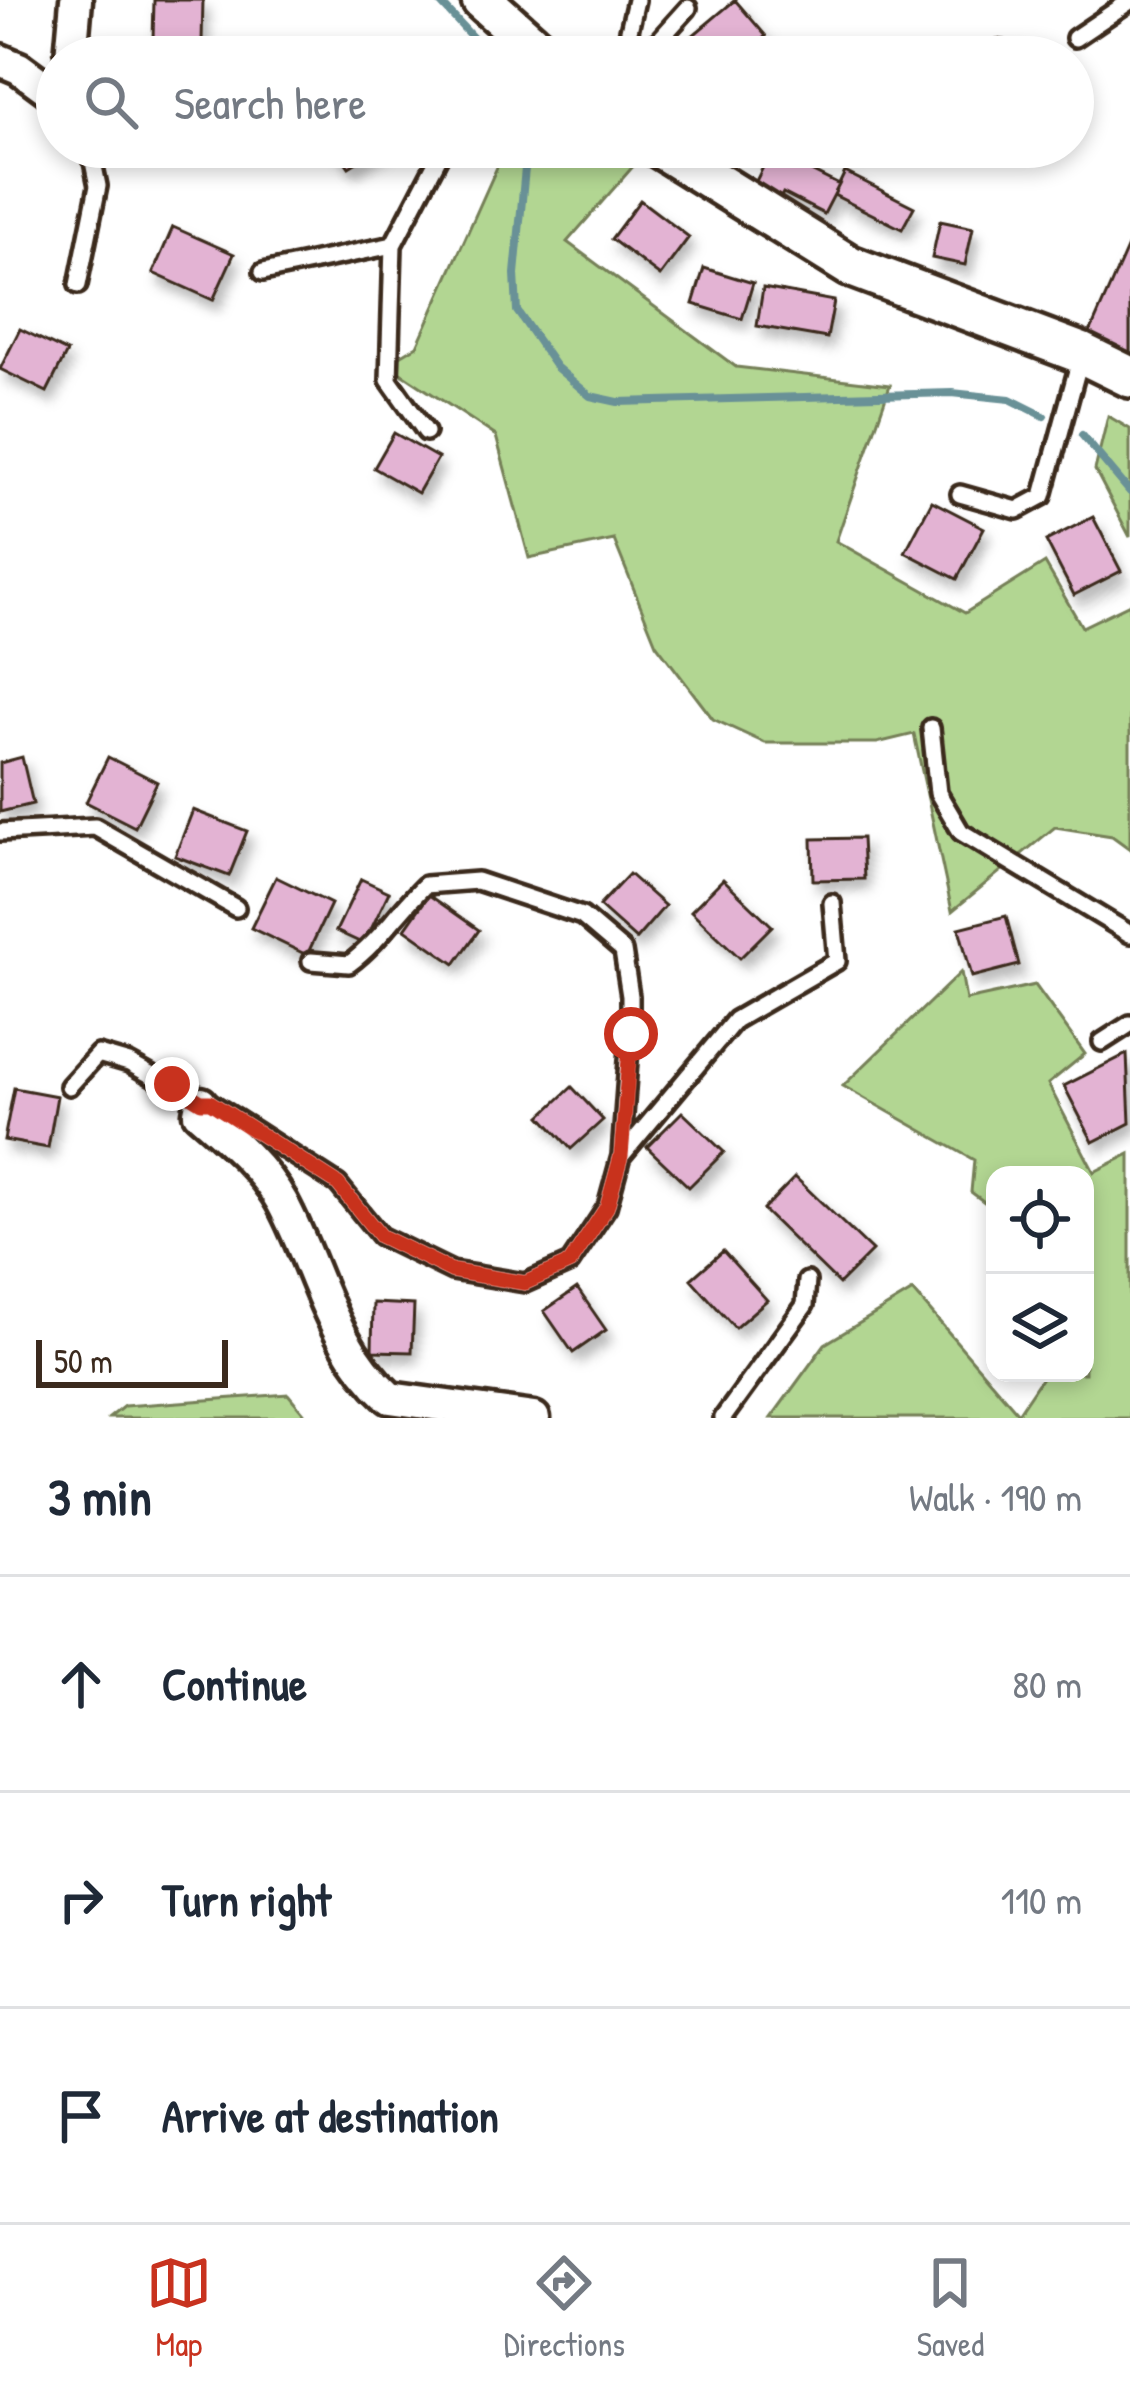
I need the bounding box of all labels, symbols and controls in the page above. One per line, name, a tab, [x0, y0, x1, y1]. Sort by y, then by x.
search box	[36, 36, 1094, 168]
icon: search	[78, 69, 144, 135]
text: Search here	[174, 72, 366, 133]
route start	[604, 1007, 658, 1061]
route end	[145, 1057, 199, 1111]
map controls	[986, 1166, 1094, 1382]
button: locate	[986, 1166, 1094, 1274]
button: layers	[986, 1274, 1094, 1382]
scale bar	[36, 1334, 228, 1387]
text: 50 m	[54, 1339, 113, 1383]
text: 3 min	[48, 1462, 152, 1531]
text: Walk · 190 m	[909, 1470, 1082, 1523]
icon: ahead	[48, 1651, 114, 1717]
text: Continue	[162, 1653, 307, 1714]
text: 80 m	[1012, 1657, 1082, 1710]
icon: right	[48, 1867, 114, 1933]
text: Turn right	[162, 1869, 331, 1930]
text: 110 m	[1001, 1873, 1082, 1926]
icon: arrive	[48, 2083, 114, 2149]
text: Arrive at destination	[162, 2085, 499, 2146]
tab: Map	[146, 2250, 212, 2366]
tab: Directions	[504, 2250, 625, 2366]
tab: Saved	[917, 2250, 984, 2366]

